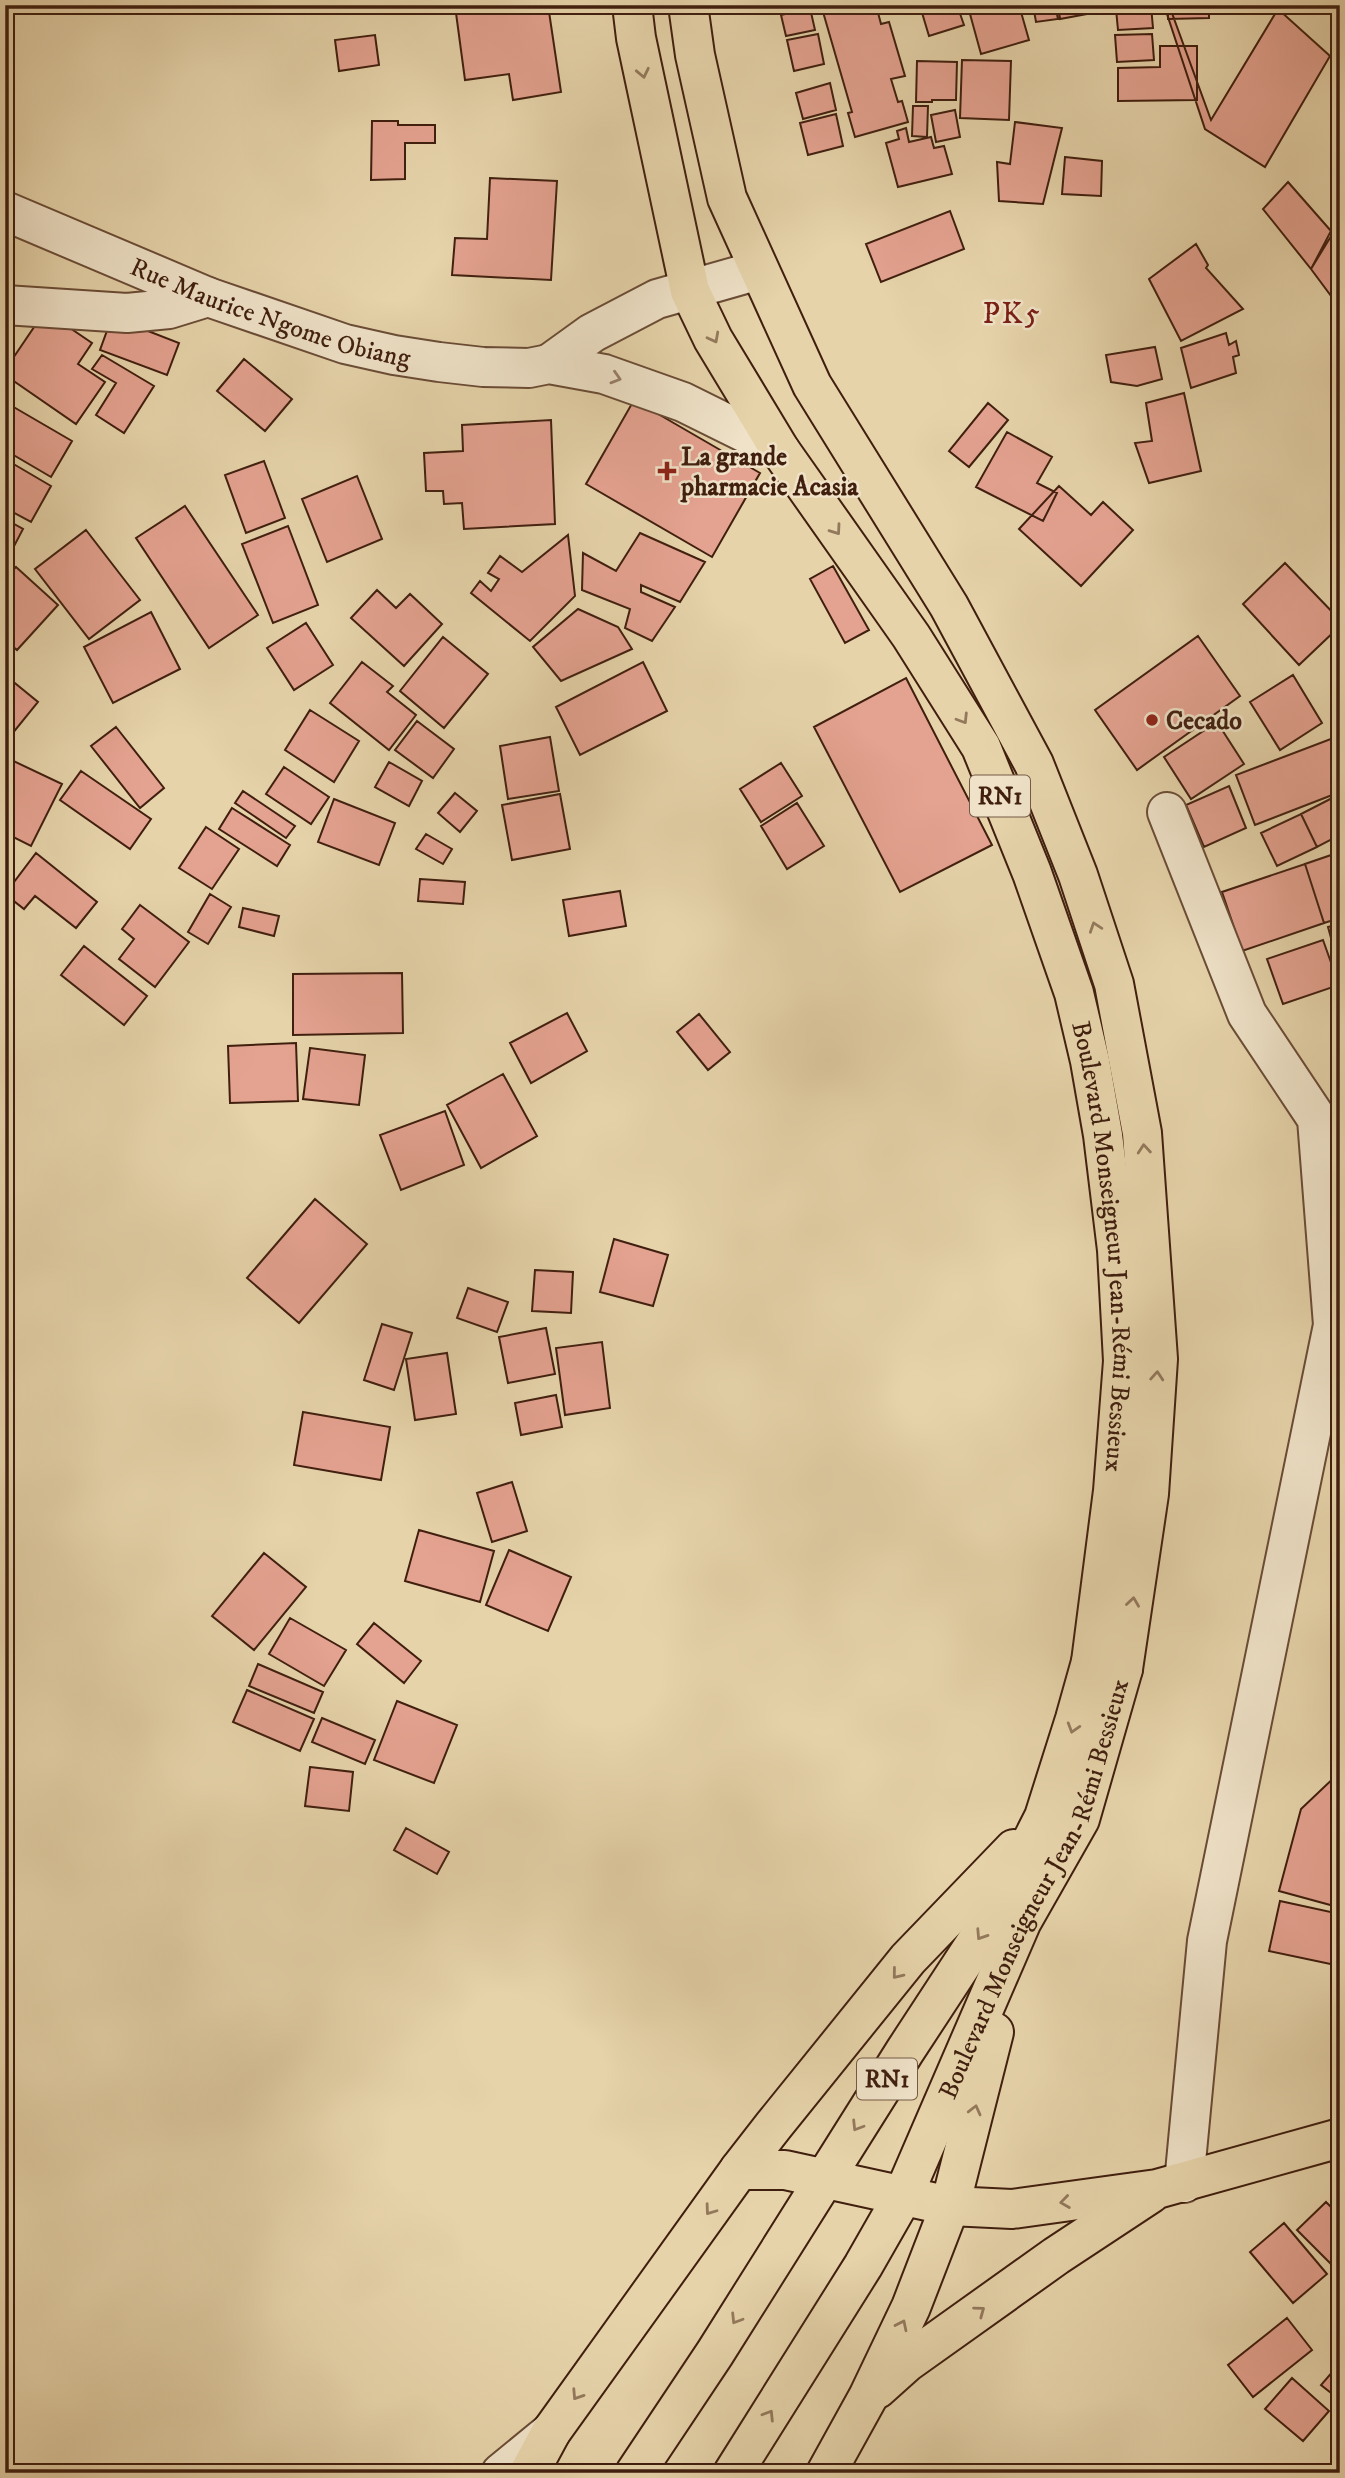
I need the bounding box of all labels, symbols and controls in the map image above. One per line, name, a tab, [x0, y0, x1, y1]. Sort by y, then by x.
one-way arrow	[635, 66, 649, 78]
street label: Rue Maurice Ngome Obiang	[125, 251, 413, 375]
district label: PK5	[982, 296, 1042, 333]
one-way arrow	[705, 331, 719, 344]
one-way arrow	[610, 369, 622, 384]
place label: La grande pharmacie Acasia	[680, 441, 859, 504]
marker: La grande pharmacie Acasia	[659, 463, 675, 479]
one-way arrow	[828, 522, 840, 535]
place label: Cecado	[1166, 705, 1242, 738]
one-way arrow	[954, 711, 967, 724]
marker: Cecado	[1144, 712, 1160, 728]
road number: RN1	[970, 776, 1030, 816]
one-way arrow	[1089, 921, 1103, 934]
street label: Boulevard Monseigneur Jean-Rémi Bessieux	[1063, 1018, 1139, 1474]
one-way arrow	[1137, 1143, 1152, 1154]
one-way arrow	[1149, 1370, 1164, 1381]
one-way arrow	[1125, 1596, 1140, 1607]
street label: Boulevard Monseigneur Jean-Rémi Bessieux	[932, 1675, 1137, 2104]
one-way arrow	[1066, 1722, 1081, 1734]
one-way arrow	[976, 1927, 989, 1940]
one-way arrow	[892, 1966, 905, 1978]
road number: RN1	[857, 2058, 917, 2100]
one-way arrow	[967, 2104, 981, 2116]
one-way arrow	[853, 2119, 866, 2132]
one-way arrow	[1059, 2194, 1071, 2209]
one-way arrow	[706, 2202, 718, 2215]
one-way arrow	[972, 2307, 985, 2319]
one-way arrow	[732, 2311, 745, 2324]
one-way arrow	[894, 2320, 908, 2332]
one-way arrow	[573, 2387, 586, 2400]
one-way arrow	[761, 2410, 774, 2423]

